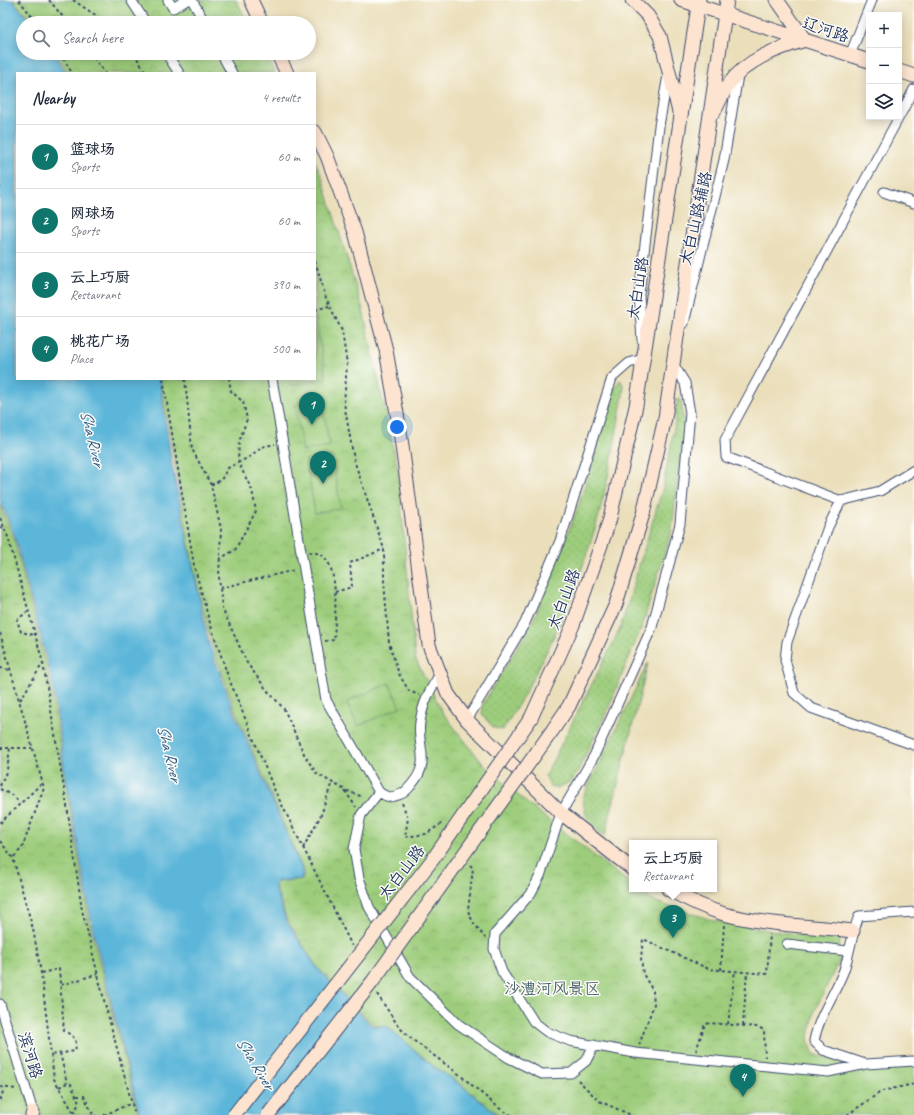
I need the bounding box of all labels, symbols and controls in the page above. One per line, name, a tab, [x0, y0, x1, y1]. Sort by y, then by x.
map controls	[866, 12, 902, 120]
button: +	[866, 12, 902, 48]
street label: 辽河路	[800, 13, 852, 47]
search box	[16, 16, 316, 60]
icon: search	[30, 27, 52, 49]
text: Search here	[62, 29, 123, 48]
button: −	[866, 48, 902, 84]
button: layers	[866, 84, 902, 120]
text: Nearby	[32, 88, 75, 109]
text: 4 results	[262, 90, 300, 106]
text: 篮球场	[70, 140, 115, 159]
text: 1	[42, 149, 48, 165]
text: 60 m	[278, 149, 300, 165]
text: Sports	[70, 159, 99, 175]
street label: 太白山路辅路	[675, 169, 717, 267]
text: 网球场	[70, 204, 115, 223]
text: 2	[42, 213, 48, 229]
text: 60 m	[278, 213, 300, 229]
text: Sports	[70, 223, 99, 239]
street label: 太白山路	[623, 255, 653, 321]
text: 云上巧厨	[70, 268, 130, 287]
text: 3	[42, 277, 48, 293]
text: 390 m	[272, 277, 300, 293]
text: Restaurant	[70, 287, 120, 303]
text: 桃花广场	[70, 332, 130, 351]
text: 4	[42, 341, 48, 357]
text: 500 m	[272, 341, 300, 357]
text: Place	[70, 351, 93, 367]
pin: 1	[299, 392, 325, 425]
water label: Sha River	[75, 408, 110, 471]
your location	[387, 417, 407, 437]
pin: 2	[310, 451, 336, 484]
street label: 太白山路	[543, 566, 585, 633]
water label: Sha River	[152, 723, 187, 786]
popup	[629, 840, 717, 892]
street label: 太白山路	[374, 841, 429, 904]
text: 云上巧厨	[643, 849, 703, 868]
text: Restaurant	[643, 868, 693, 884]
pin: 3	[660, 905, 686, 938]
park label: 沙澧河风景区	[504, 979, 600, 999]
street label: 滨河路	[13, 1029, 47, 1081]
water label: Sha River	[232, 1034, 281, 1095]
pin: 4	[730, 1064, 756, 1097]

